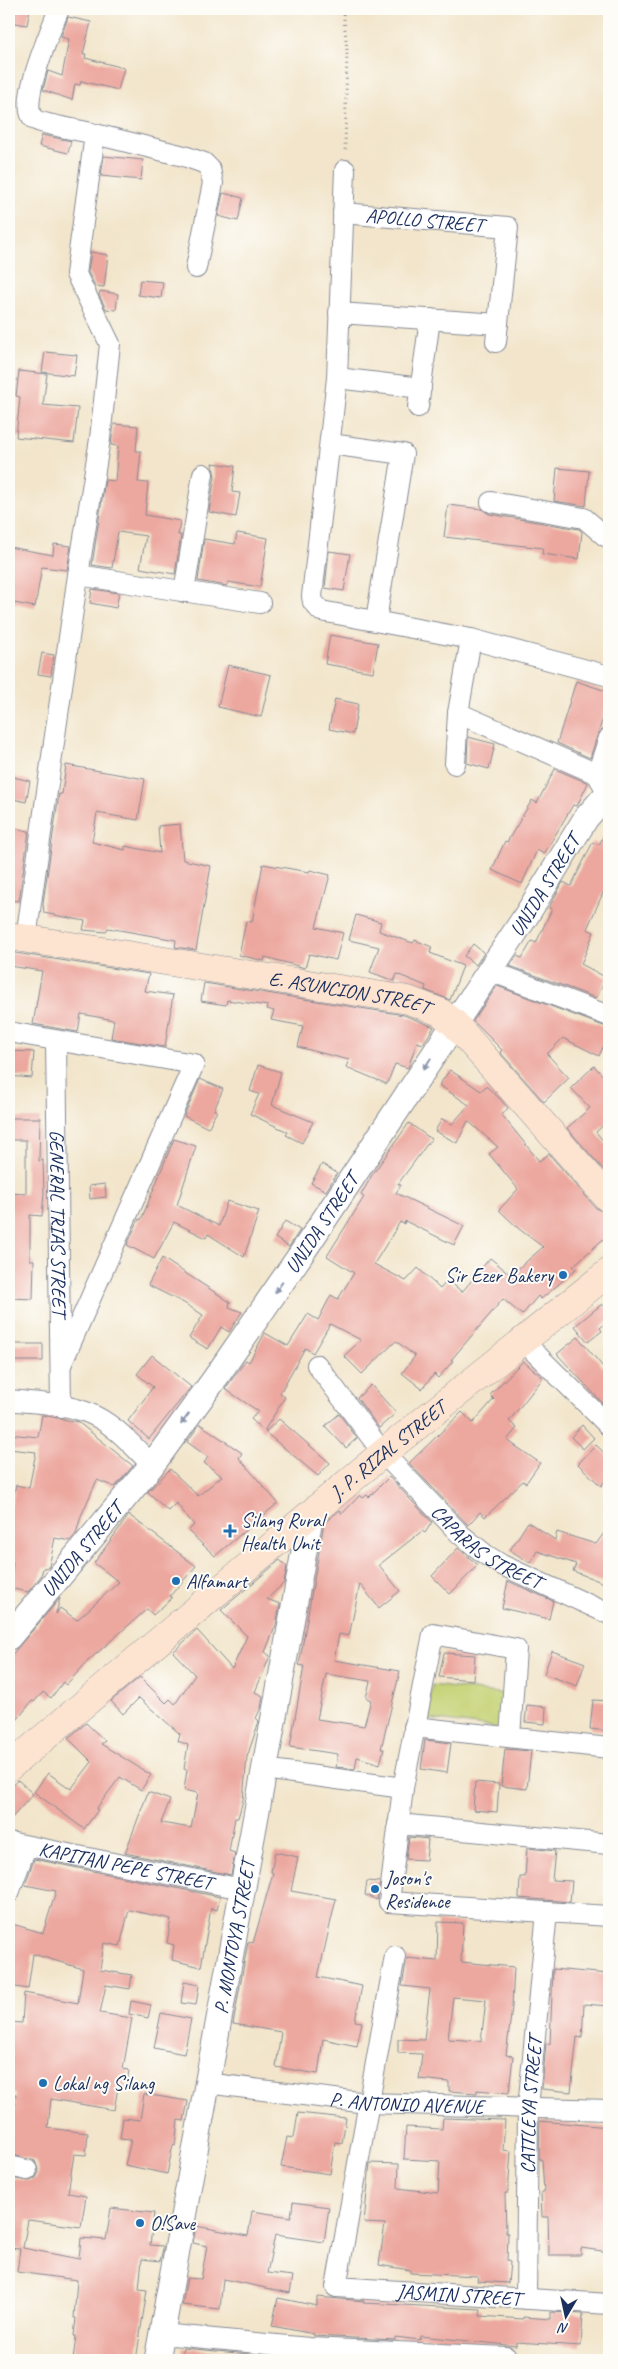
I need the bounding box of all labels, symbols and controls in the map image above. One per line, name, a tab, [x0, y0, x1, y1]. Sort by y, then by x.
street label: APOLLO STREET	[365, 202, 488, 238]
street label: UNIDA STREET	[504, 826, 588, 941]
street label: E. ASUNCION STREET	[267, 965, 438, 1021]
one-way arrow	[423, 1057, 432, 1071]
street label: GENERAL TRIAS STREET	[45, 1130, 72, 1321]
street label: UNIDA STREET	[279, 1165, 367, 1278]
place label: Sir Ezer Bakery	[445, 1263, 555, 1288]
marker: Sir Ezer Bakery	[557, 1269, 569, 1281]
one-way arrow	[274, 1280, 284, 1293]
street label: J. P. RIZAL STREET	[324, 1393, 454, 1505]
one-way arrow	[180, 1412, 190, 1426]
street label: UNIDA STREET	[36, 1494, 131, 1601]
street label: CAPARAS STREET	[426, 1499, 550, 1596]
place label: Silang Rural Health Unit	[241, 1508, 328, 1556]
marker: Silang Rural Health Unit	[223, 1524, 237, 1538]
place label: Alfamart	[186, 1569, 249, 1594]
marker: Alfamart	[170, 1575, 182, 1587]
street label: KAPITAN PEPE STREET	[37, 1836, 218, 1896]
street label: P. MONTOYA STREET	[208, 1854, 261, 2016]
place label: Joson's Residence	[384, 1866, 451, 1914]
marker: Joson's Residence	[369, 1883, 381, 1895]
street label: CATTLEYA STREET	[515, 2031, 548, 2174]
place label: Lokal ng Silang	[53, 2071, 155, 2096]
marker: Lokal ng Silang	[37, 2077, 49, 2089]
street label: P. ANTONIO AVENUE	[328, 2086, 487, 2119]
place label: O!Save	[150, 2211, 197, 2236]
marker: O!Save	[134, 2217, 146, 2229]
street label: JASMIN STREET	[395, 2278, 526, 2311]
north arrow	[540, 2292, 590, 2342]
text: N	[556, 2319, 570, 2337]

